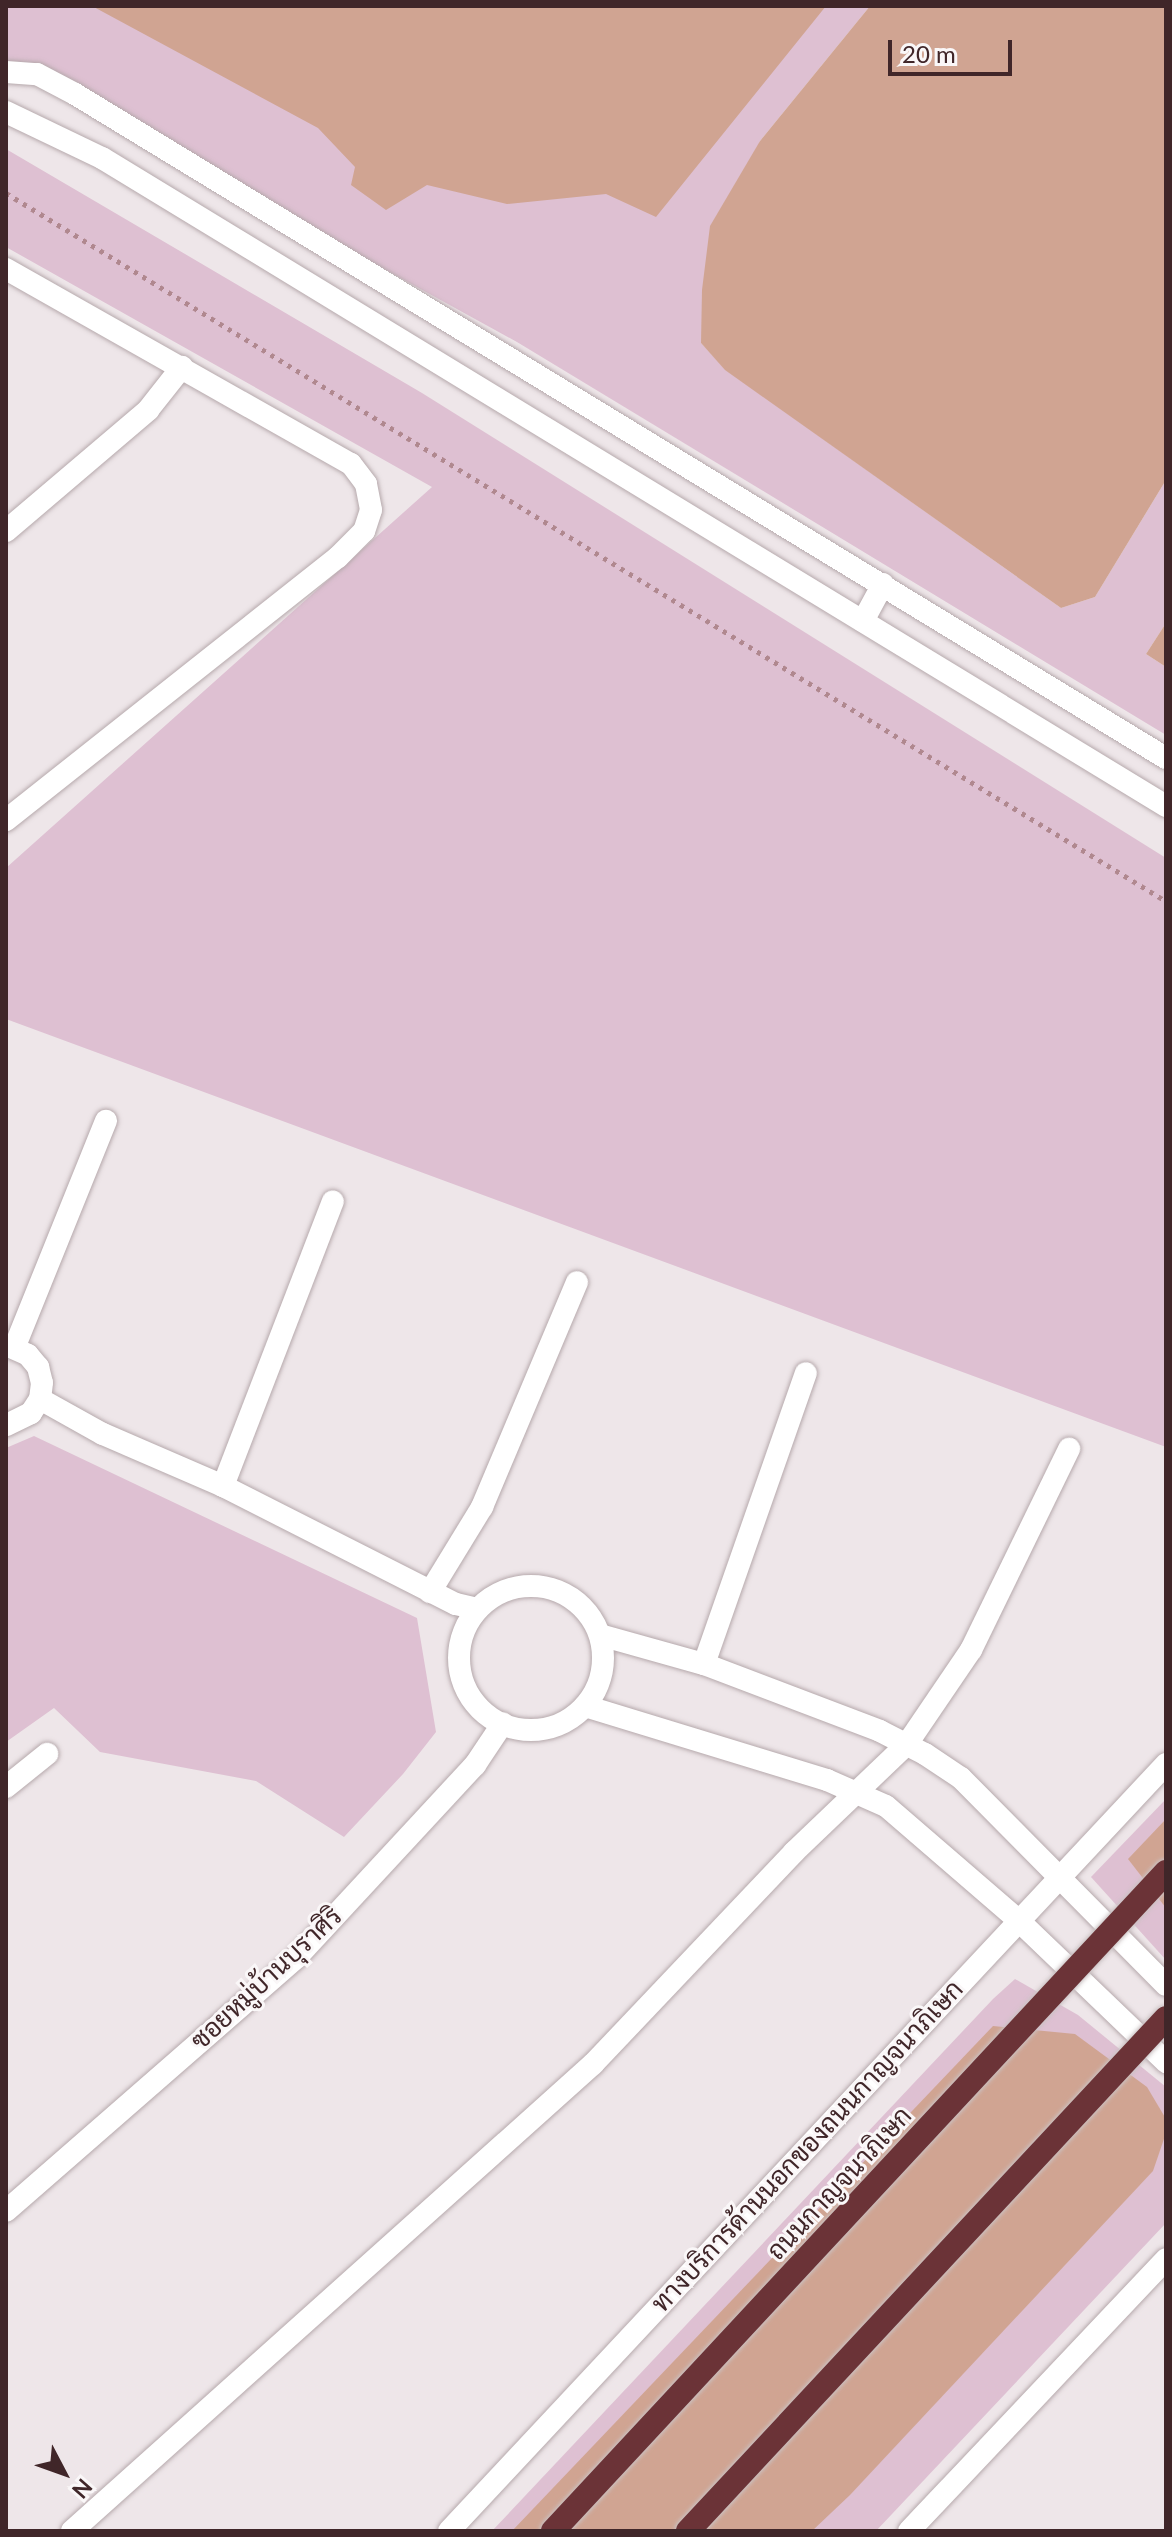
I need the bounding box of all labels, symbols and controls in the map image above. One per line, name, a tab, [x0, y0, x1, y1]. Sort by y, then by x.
scale bar	[892, 24, 1016, 74]
text: 20 m	[902, 39, 956, 68]
street label: ซอยหมู่บ้านบุราศิริ	[184, 1900, 348, 2056]
street label: ทางบริการด้านนอกของถนนกาญจนาภิเษก	[645, 1974, 969, 2318]
street label: ถนนกาญจนาภิเษก	[760, 2100, 918, 2266]
north arrow	[24, 2433, 104, 2513]
text: N	[67, 2474, 98, 2504]

